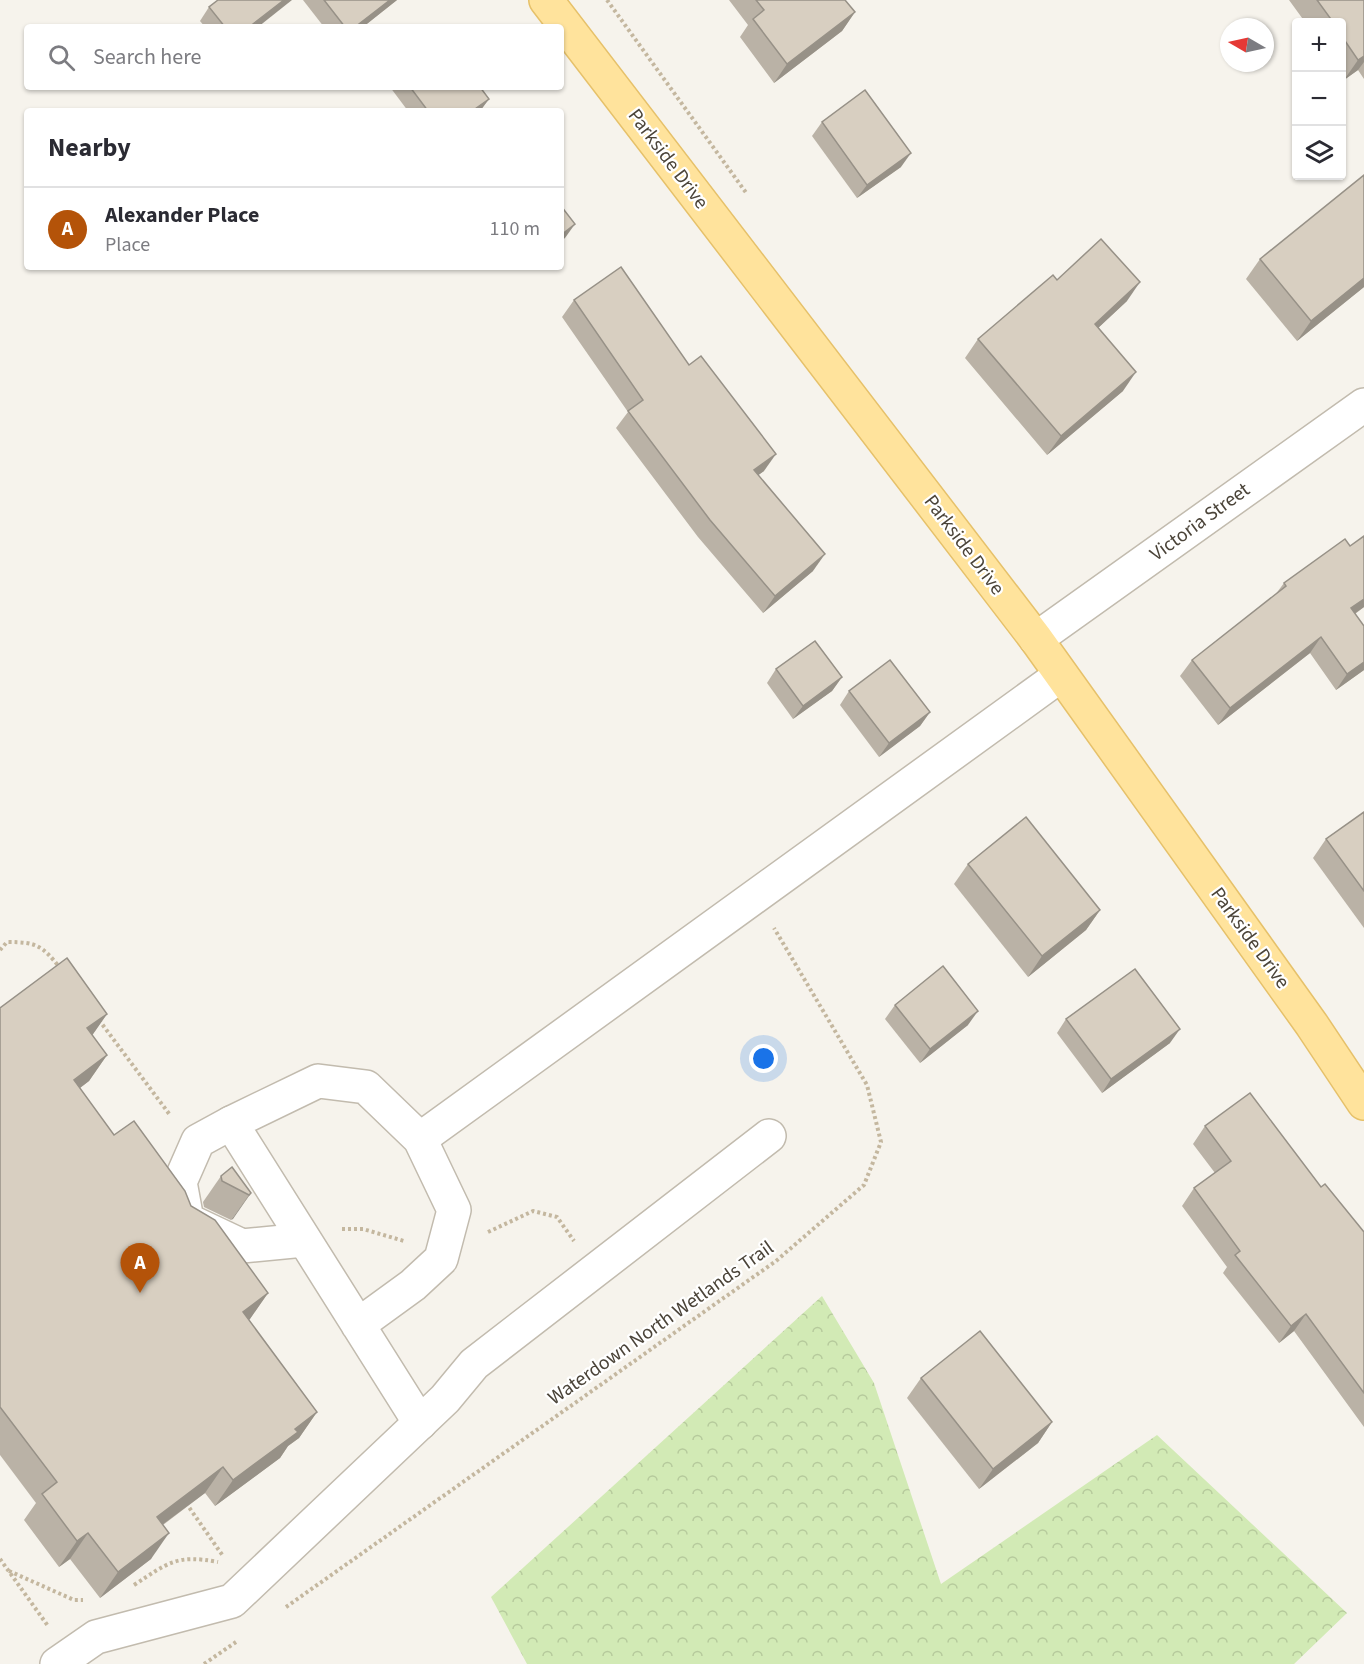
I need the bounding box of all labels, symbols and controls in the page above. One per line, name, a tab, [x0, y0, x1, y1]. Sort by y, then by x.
north arrow	[1220, 18, 1274, 72]
map controls	[1292, 18, 1346, 180]
button: +	[1292, 18, 1346, 72]
search box	[24, 24, 564, 90]
icon: search	[45, 41, 78, 74]
text: Search here	[93, 41, 201, 73]
button: −	[1292, 72, 1346, 126]
street label: Parkside Drive	[621, 103, 715, 215]
button: layers	[1292, 126, 1346, 180]
text: Nearby	[48, 129, 131, 166]
text: Alexander Place	[105, 199, 259, 231]
text: A	[62, 215, 73, 243]
text: 110 m	[490, 215, 540, 243]
text: Place	[105, 231, 150, 259]
street label: Victoria Street	[1144, 476, 1256, 568]
street label: Parkside Drive	[917, 489, 1011, 601]
street label: Parkside Drive	[1204, 882, 1296, 994]
your location	[749, 1044, 778, 1073]
street label: Waterdown North Wetlands Trail	[542, 1234, 780, 1412]
pin: A	[120, 1244, 160, 1293]

